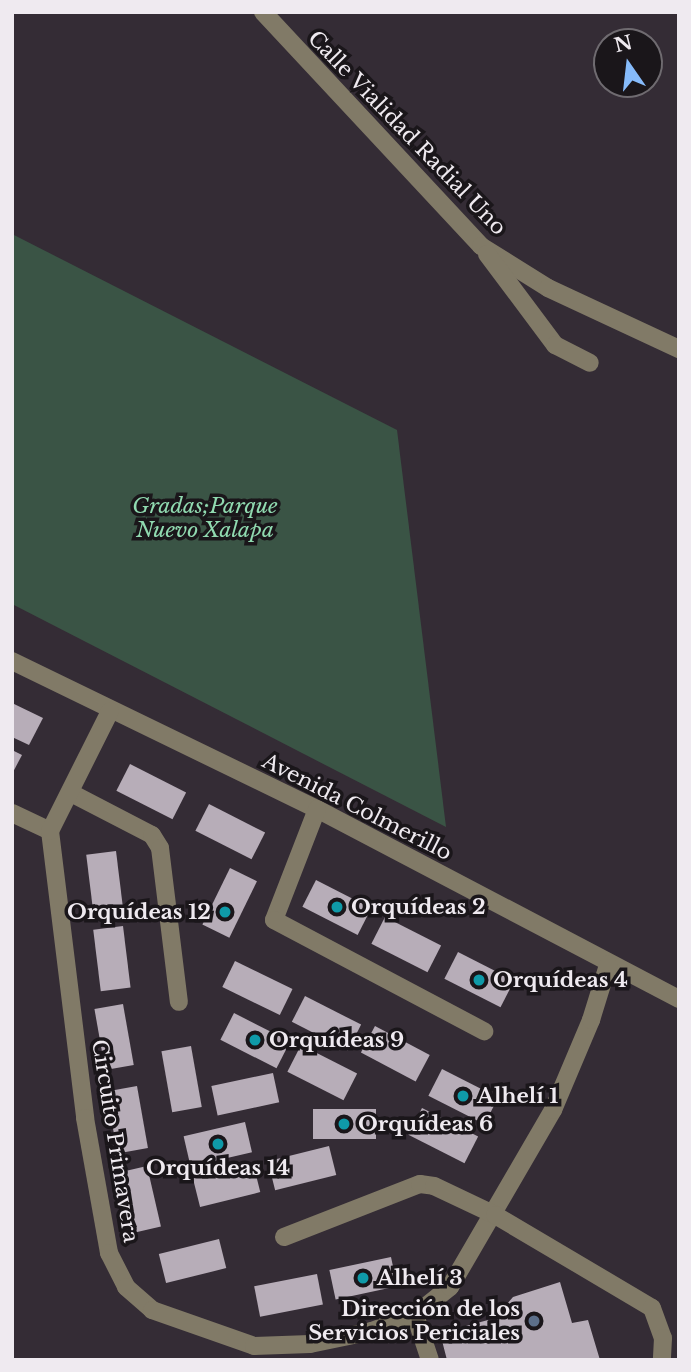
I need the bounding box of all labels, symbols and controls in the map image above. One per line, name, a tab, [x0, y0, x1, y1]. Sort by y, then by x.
street label: Calle Vialidad Radial Uno	[302, 25, 512, 241]
north arrow	[593, 28, 663, 98]
text: N	[612, 31, 635, 57]
park label: Gradas;Parque Nuevo Xalapa	[132, 493, 278, 543]
street label: Avenida Colmerillo	[258, 748, 456, 866]
place label: Orquídeas 2	[351, 894, 486, 920]
place label: Orquídeas 12	[67, 899, 211, 925]
marker: Orquídeas 2	[329, 899, 345, 915]
marker: Orquídeas 12	[217, 904, 233, 920]
place label: Orquídeas 4	[493, 967, 628, 993]
marker: Orquídeas 4	[471, 972, 487, 988]
place label: Orquídeas 9	[269, 1027, 404, 1053]
marker: Orquídeas 9	[247, 1032, 263, 1048]
street label: Circuito Primavera	[86, 1038, 144, 1244]
place label: Alhelí 1	[477, 1083, 559, 1109]
marker: Alhelí 1	[455, 1088, 471, 1104]
place label: Orquídeas 6	[358, 1111, 493, 1137]
marker: Orquídeas 6	[336, 1116, 352, 1132]
marker: Orquídeas 14	[210, 1136, 226, 1152]
place label: Orquídeas 14	[146, 1155, 290, 1181]
place label: Alhelí 3	[377, 1265, 463, 1291]
marker: Alhelí 3	[355, 1270, 371, 1286]
place label: Dirección de los Servicios Periciales	[308, 1296, 520, 1346]
marker: Dirección de los Servicios Periciales	[526, 1313, 542, 1329]

